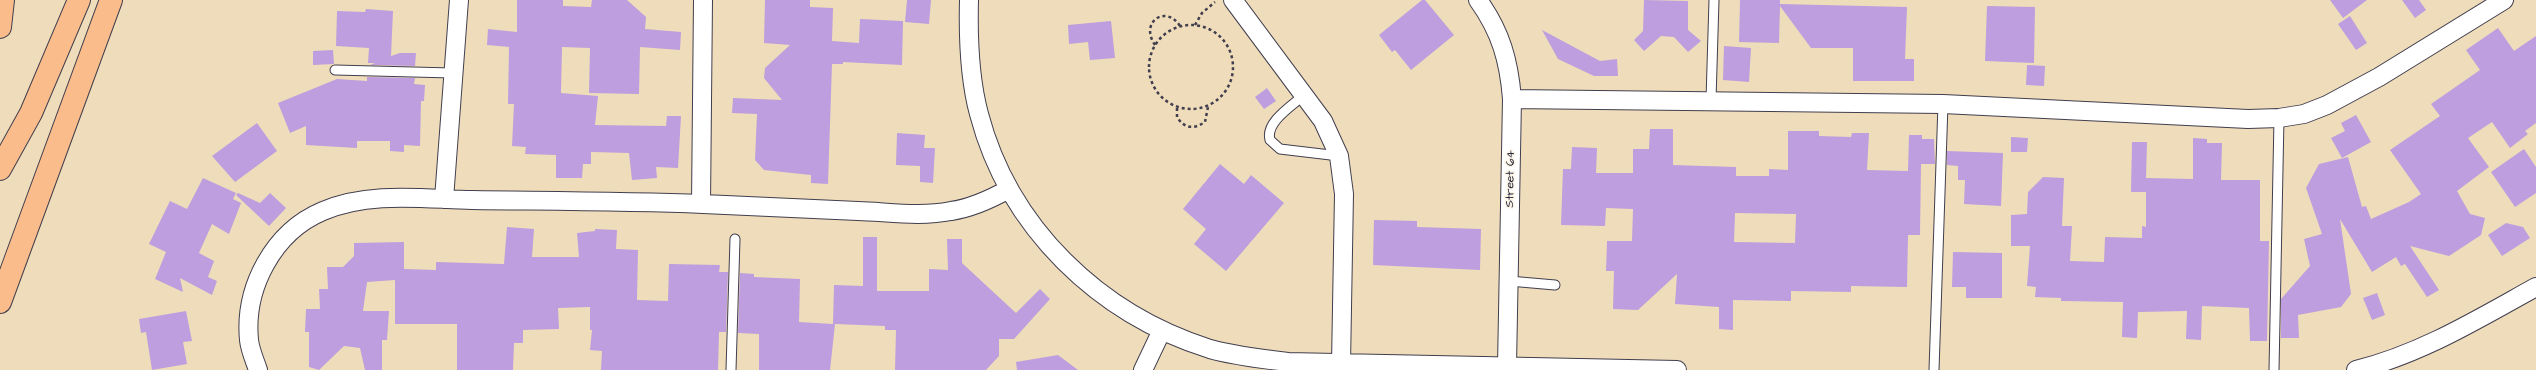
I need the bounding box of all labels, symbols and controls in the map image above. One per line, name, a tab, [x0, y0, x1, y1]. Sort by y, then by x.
street label: Street 64	[1503, 150, 1519, 208]

